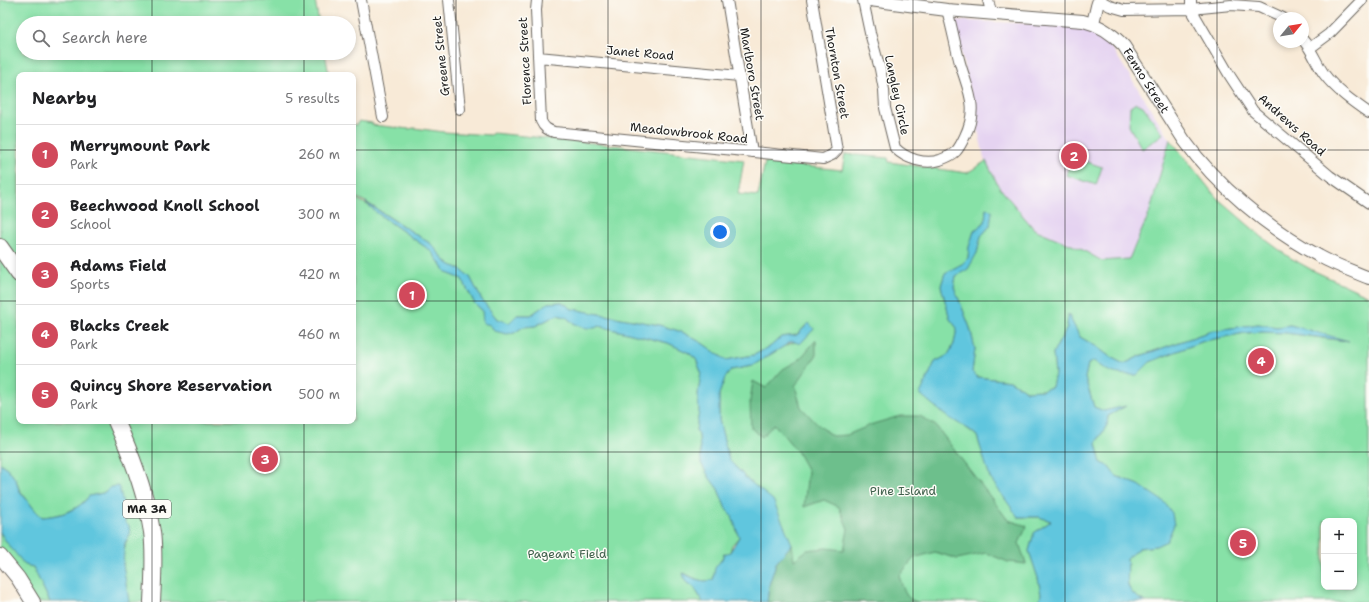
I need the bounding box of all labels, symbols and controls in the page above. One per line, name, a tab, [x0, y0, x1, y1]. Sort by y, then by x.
north arrow	[1273, 12, 1309, 48]
street label: Greene Street	[429, 15, 453, 97]
search box	[16, 16, 356, 60]
street label: Florence Street	[515, 17, 535, 105]
street label: Marlboro Street	[736, 26, 768, 122]
street label: Thornton Street	[821, 26, 853, 120]
icon: search	[30, 27, 52, 49]
text: Search here	[62, 28, 148, 48]
street label: Janet Road	[605, 42, 675, 64]
street label: Fenno Street	[1119, 45, 1173, 116]
street label: Langley Circle	[881, 54, 913, 137]
text: Nearby	[32, 87, 97, 109]
text: 5 results	[285, 90, 340, 107]
street label: Andrews Road	[1255, 90, 1329, 160]
street label: Meadowbrook Road	[629, 119, 749, 147]
text: Merrymount Park	[70, 136, 210, 156]
pin: 2	[1061, 141, 1087, 171]
text: 1	[42, 146, 48, 163]
text: 260 m	[298, 146, 340, 163]
text: Park	[70, 156, 98, 173]
text: Beechwood Knoll School	[70, 196, 259, 216]
text: 2	[40, 206, 50, 223]
text: 300 m	[297, 206, 340, 223]
text: School	[70, 216, 111, 233]
your location	[710, 222, 730, 242]
text: Adams Field	[70, 256, 167, 276]
text: 3	[40, 266, 50, 283]
text: 420 m	[298, 266, 340, 283]
text: Sports	[70, 276, 110, 293]
pin: 1	[399, 280, 425, 310]
text: Blacks Creek	[70, 316, 169, 336]
text: 4	[40, 326, 50, 343]
text: 460 m	[298, 326, 340, 343]
text: Park	[70, 336, 98, 353]
pin: 4	[1248, 346, 1274, 376]
text: Quincy Shore Reservation	[70, 376, 272, 396]
text: 5	[41, 386, 49, 403]
text: 500 m	[298, 386, 340, 403]
text: Park	[70, 396, 98, 413]
pin: 3	[252, 444, 278, 474]
park label: Pine Island	[870, 483, 937, 499]
road number: MA 3A	[123, 500, 171, 518]
map controls	[1321, 518, 1357, 590]
button: +	[1321, 518, 1357, 554]
pin: 5	[1230, 528, 1256, 558]
park label: Pageant Field	[527, 546, 607, 562]
button: −	[1321, 554, 1357, 590]

